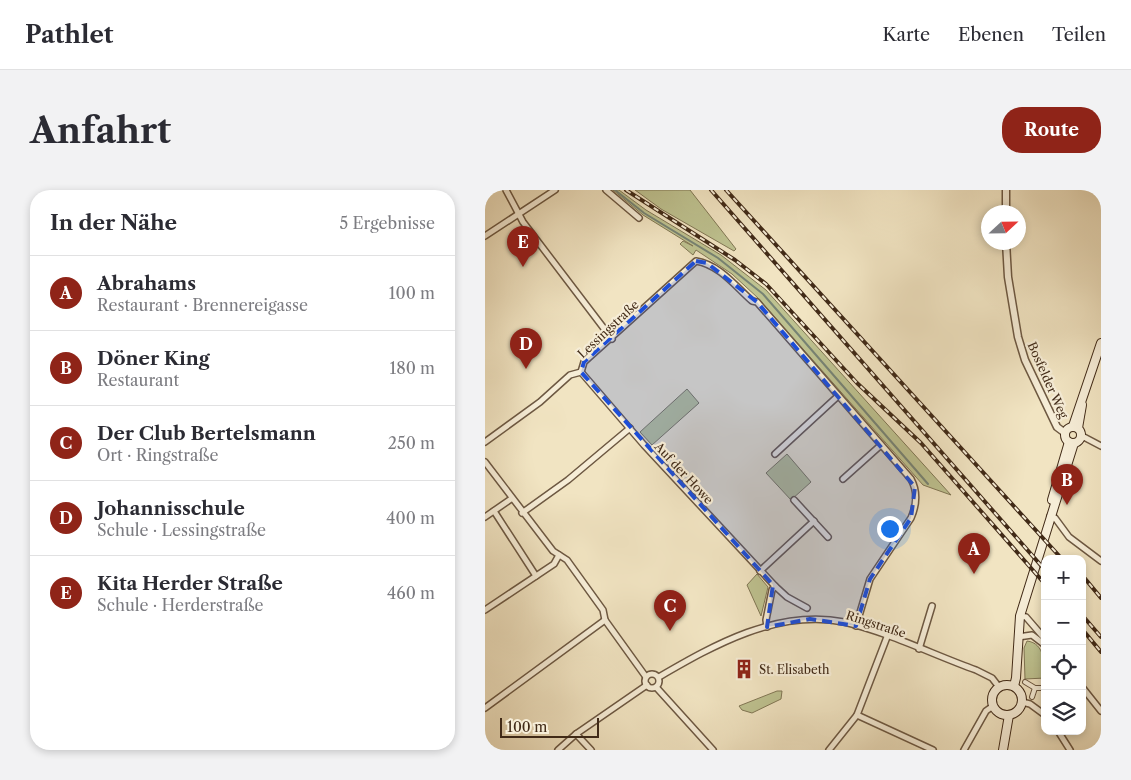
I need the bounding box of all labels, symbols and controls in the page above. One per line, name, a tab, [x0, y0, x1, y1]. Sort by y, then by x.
text: Pathlet	[25, 20, 113, 49]
text: Karte	[882, 24, 930, 46]
text: Ebenen	[958, 24, 1024, 46]
text: Teilen	[1052, 24, 1106, 46]
button: Route	[1002, 107, 1101, 153]
text: Anfahrt	[30, 109, 171, 152]
north arrow	[981, 205, 1026, 250]
text: In der Nähe	[50, 210, 177, 235]
text: 5 Ergebnisse	[340, 213, 435, 233]
pin: E	[507, 226, 539, 267]
text: Abrahams	[97, 272, 196, 295]
text: A	[60, 283, 72, 303]
text: 100 m	[389, 283, 435, 303]
text: Restaurant · Brennereigasse	[97, 295, 308, 315]
street label: Lessingstraße	[574, 297, 642, 361]
pin: D	[510, 328, 542, 369]
street label: Bosfelder Weg	[1024, 339, 1072, 421]
text: Döner King	[97, 347, 210, 370]
text: B	[60, 358, 72, 378]
text: 180 m	[389, 358, 435, 378]
text: Restaurant	[97, 370, 179, 390]
text: Der Club Bertelsmann	[97, 422, 316, 445]
text: C	[60, 433, 72, 453]
text: 250 m	[388, 433, 435, 453]
street label: Auf der Howe	[651, 438, 717, 507]
text: Ort · Ringstraße	[97, 445, 218, 465]
pin: B	[1051, 464, 1083, 505]
text: Johannisschule	[97, 497, 245, 520]
text: D	[59, 508, 73, 528]
text: 400 m	[386, 508, 435, 528]
your location	[877, 516, 903, 542]
text: Schule · Lessingstraße	[97, 520, 266, 540]
pin: A	[958, 533, 990, 574]
map controls	[1041, 555, 1086, 735]
button: +	[1041, 555, 1086, 600]
text: Kita Herder Straße	[97, 572, 283, 595]
text: E	[60, 583, 72, 603]
text: 460 m	[387, 583, 435, 603]
pin: C	[654, 590, 686, 631]
text: Schule · Herderstraße	[97, 595, 264, 615]
button: −	[1041, 600, 1086, 645]
street label: Ringstraße	[844, 607, 908, 641]
button: locate	[1041, 645, 1086, 690]
building icon: St. Elisabeth	[733, 658, 755, 680]
place label: St. Elisabeth	[759, 662, 830, 677]
button: layers	[1041, 690, 1086, 735]
scale bar	[500, 715, 599, 738]
text: 100 m	[507, 718, 547, 736]

